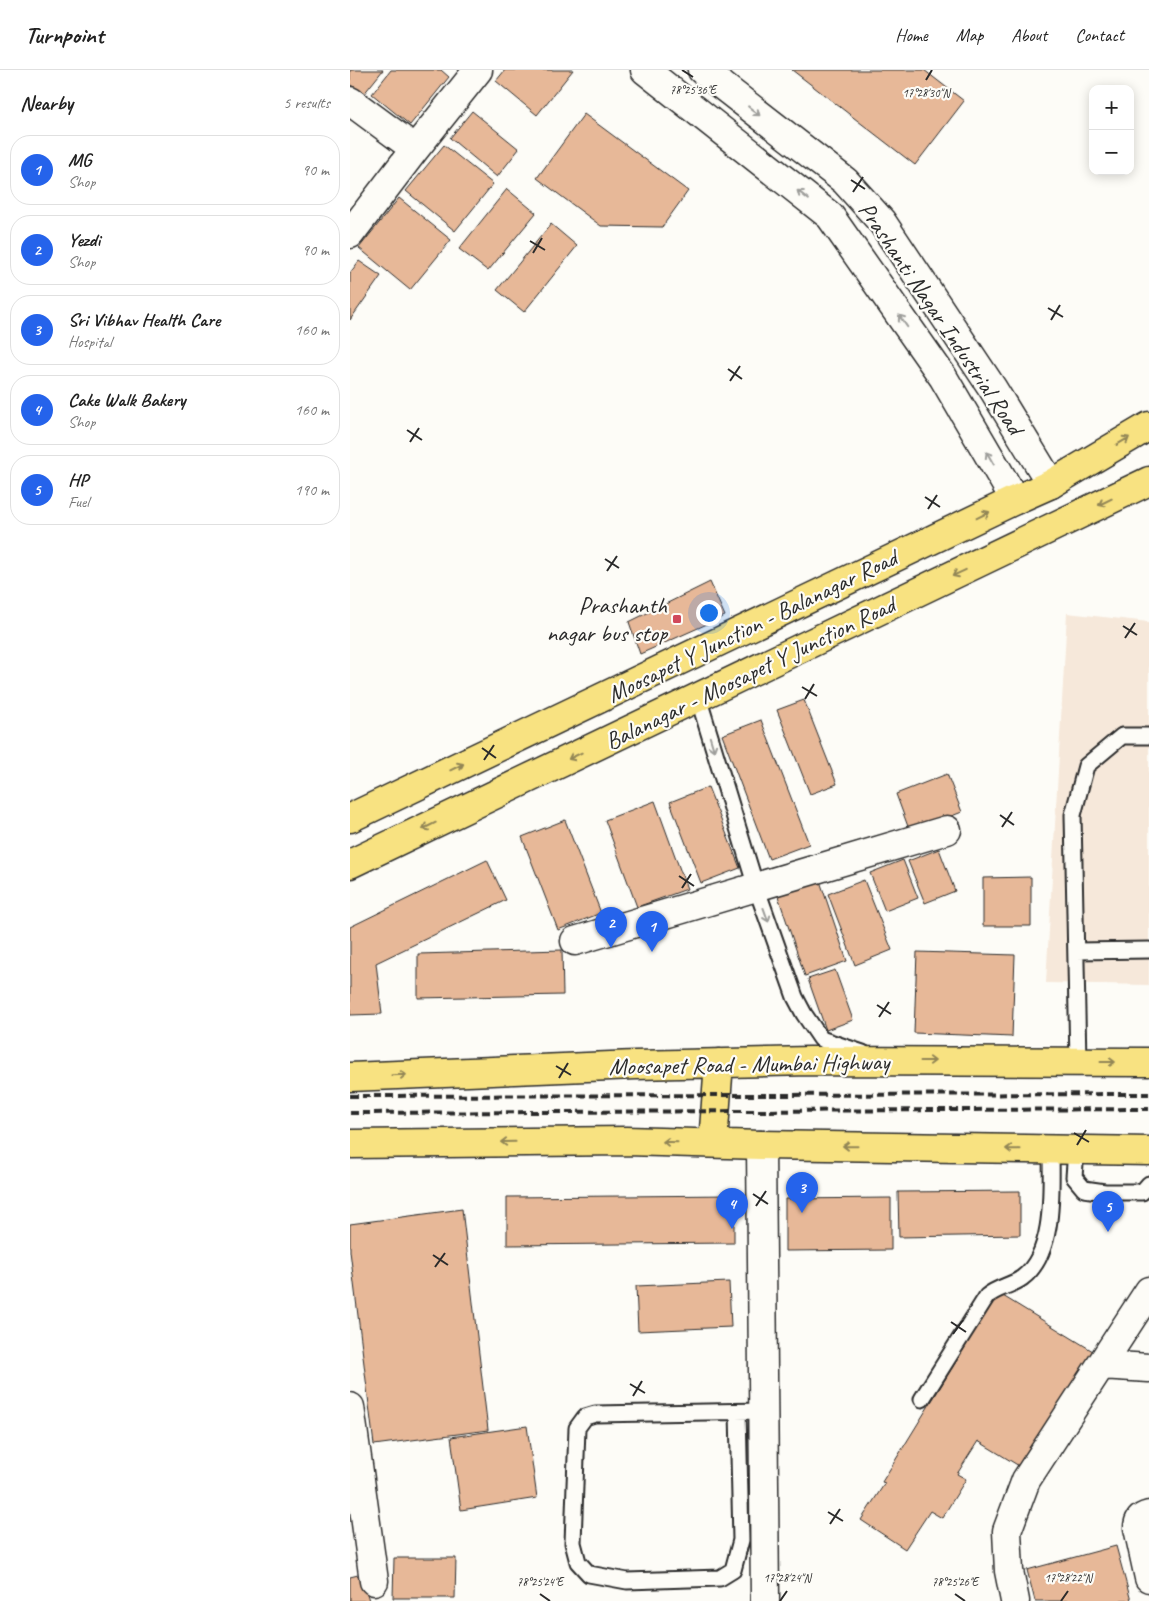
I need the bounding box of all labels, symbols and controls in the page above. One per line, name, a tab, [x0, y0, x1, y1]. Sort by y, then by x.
text: Turnpoint	[25, 20, 104, 50]
text: Home	[895, 24, 928, 46]
text: Map	[956, 24, 983, 46]
text: About	[1011, 24, 1047, 46]
text: Contact	[1075, 24, 1124, 46]
text: 78°25'36"E	[670, 82, 718, 98]
text: 17°28'30"N	[902, 85, 951, 101]
map controls	[1089, 85, 1134, 175]
button: +	[1089, 85, 1134, 130]
text: Nearby	[20, 90, 73, 116]
text: 5 results	[283, 93, 330, 113]
one-way arrow	[747, 105, 760, 116]
button: −	[1089, 130, 1134, 175]
text: MG	[68, 148, 91, 172]
text: 1	[33, 160, 41, 180]
text: 90 m	[302, 160, 329, 180]
text: Shop	[68, 172, 95, 192]
one-way arrow	[797, 189, 810, 200]
street label: Prashanti Nagar Industrial Road	[852, 196, 1032, 443]
text: Yezdi	[68, 228, 100, 252]
text: 2	[33, 240, 41, 260]
text: 90 m	[302, 240, 329, 260]
text: Shop	[68, 252, 95, 272]
text: Sri Vibhav Health Care	[68, 308, 220, 332]
one-way arrow	[898, 314, 908, 328]
text: 3	[33, 320, 41, 340]
text: 160 m	[295, 320, 329, 340]
text: Hospital	[68, 332, 112, 352]
text: Cake Walk Bakery	[68, 388, 185, 412]
text: 4	[33, 400, 41, 420]
text: 160 m	[295, 400, 329, 420]
text: Shop	[68, 412, 95, 432]
one-way arrow	[1116, 436, 1130, 446]
one-way arrow	[985, 451, 995, 465]
text: HP	[68, 468, 88, 492]
text: 5	[34, 480, 40, 500]
text: 190 m	[295, 480, 329, 500]
text: Fuel	[68, 492, 89, 512]
one-way arrow	[1098, 498, 1113, 507]
one-way arrow	[975, 510, 990, 520]
street label: Moosapet Y Junction - Balanagar Road	[602, 541, 905, 709]
one-way arrow	[952, 569, 967, 578]
street label: Balanagar - Moosapet Y Junction Road	[600, 588, 903, 756]
place label: Prashanth nagar bus stop	[546, 590, 669, 648]
your location	[696, 600, 722, 626]
marker: Prashanth nagar bus stop	[671, 613, 683, 625]
one-way arrow	[708, 735, 718, 751]
one-way arrow	[568, 752, 583, 761]
one-way arrow	[449, 761, 464, 771]
one-way arrow	[422, 822, 437, 831]
pin: 2	[595, 907, 627, 948]
one-way arrow	[762, 907, 771, 923]
pin: 1	[636, 911, 668, 952]
street label: Moosapet Road - Mumbai Highway	[608, 1047, 891, 1081]
one-way arrow	[920, 1056, 936, 1066]
one-way arrow	[1100, 1057, 1116, 1067]
one-way arrow	[390, 1070, 406, 1079]
one-way arrow	[500, 1137, 516, 1147]
one-way arrow	[663, 1137, 679, 1147]
one-way arrow	[843, 1141, 859, 1151]
one-way arrow	[1005, 1144, 1022, 1154]
pin: 3	[786, 1172, 818, 1213]
pin: 4	[716, 1188, 748, 1229]
pin: 5	[1092, 1191, 1124, 1232]
text: 17°28'24"N	[763, 1570, 812, 1586]
text: 17°28'22"N	[1044, 1570, 1093, 1586]
text: 78°25'24"E	[517, 1574, 565, 1590]
text: 78°25'26"E	[932, 1574, 980, 1590]

